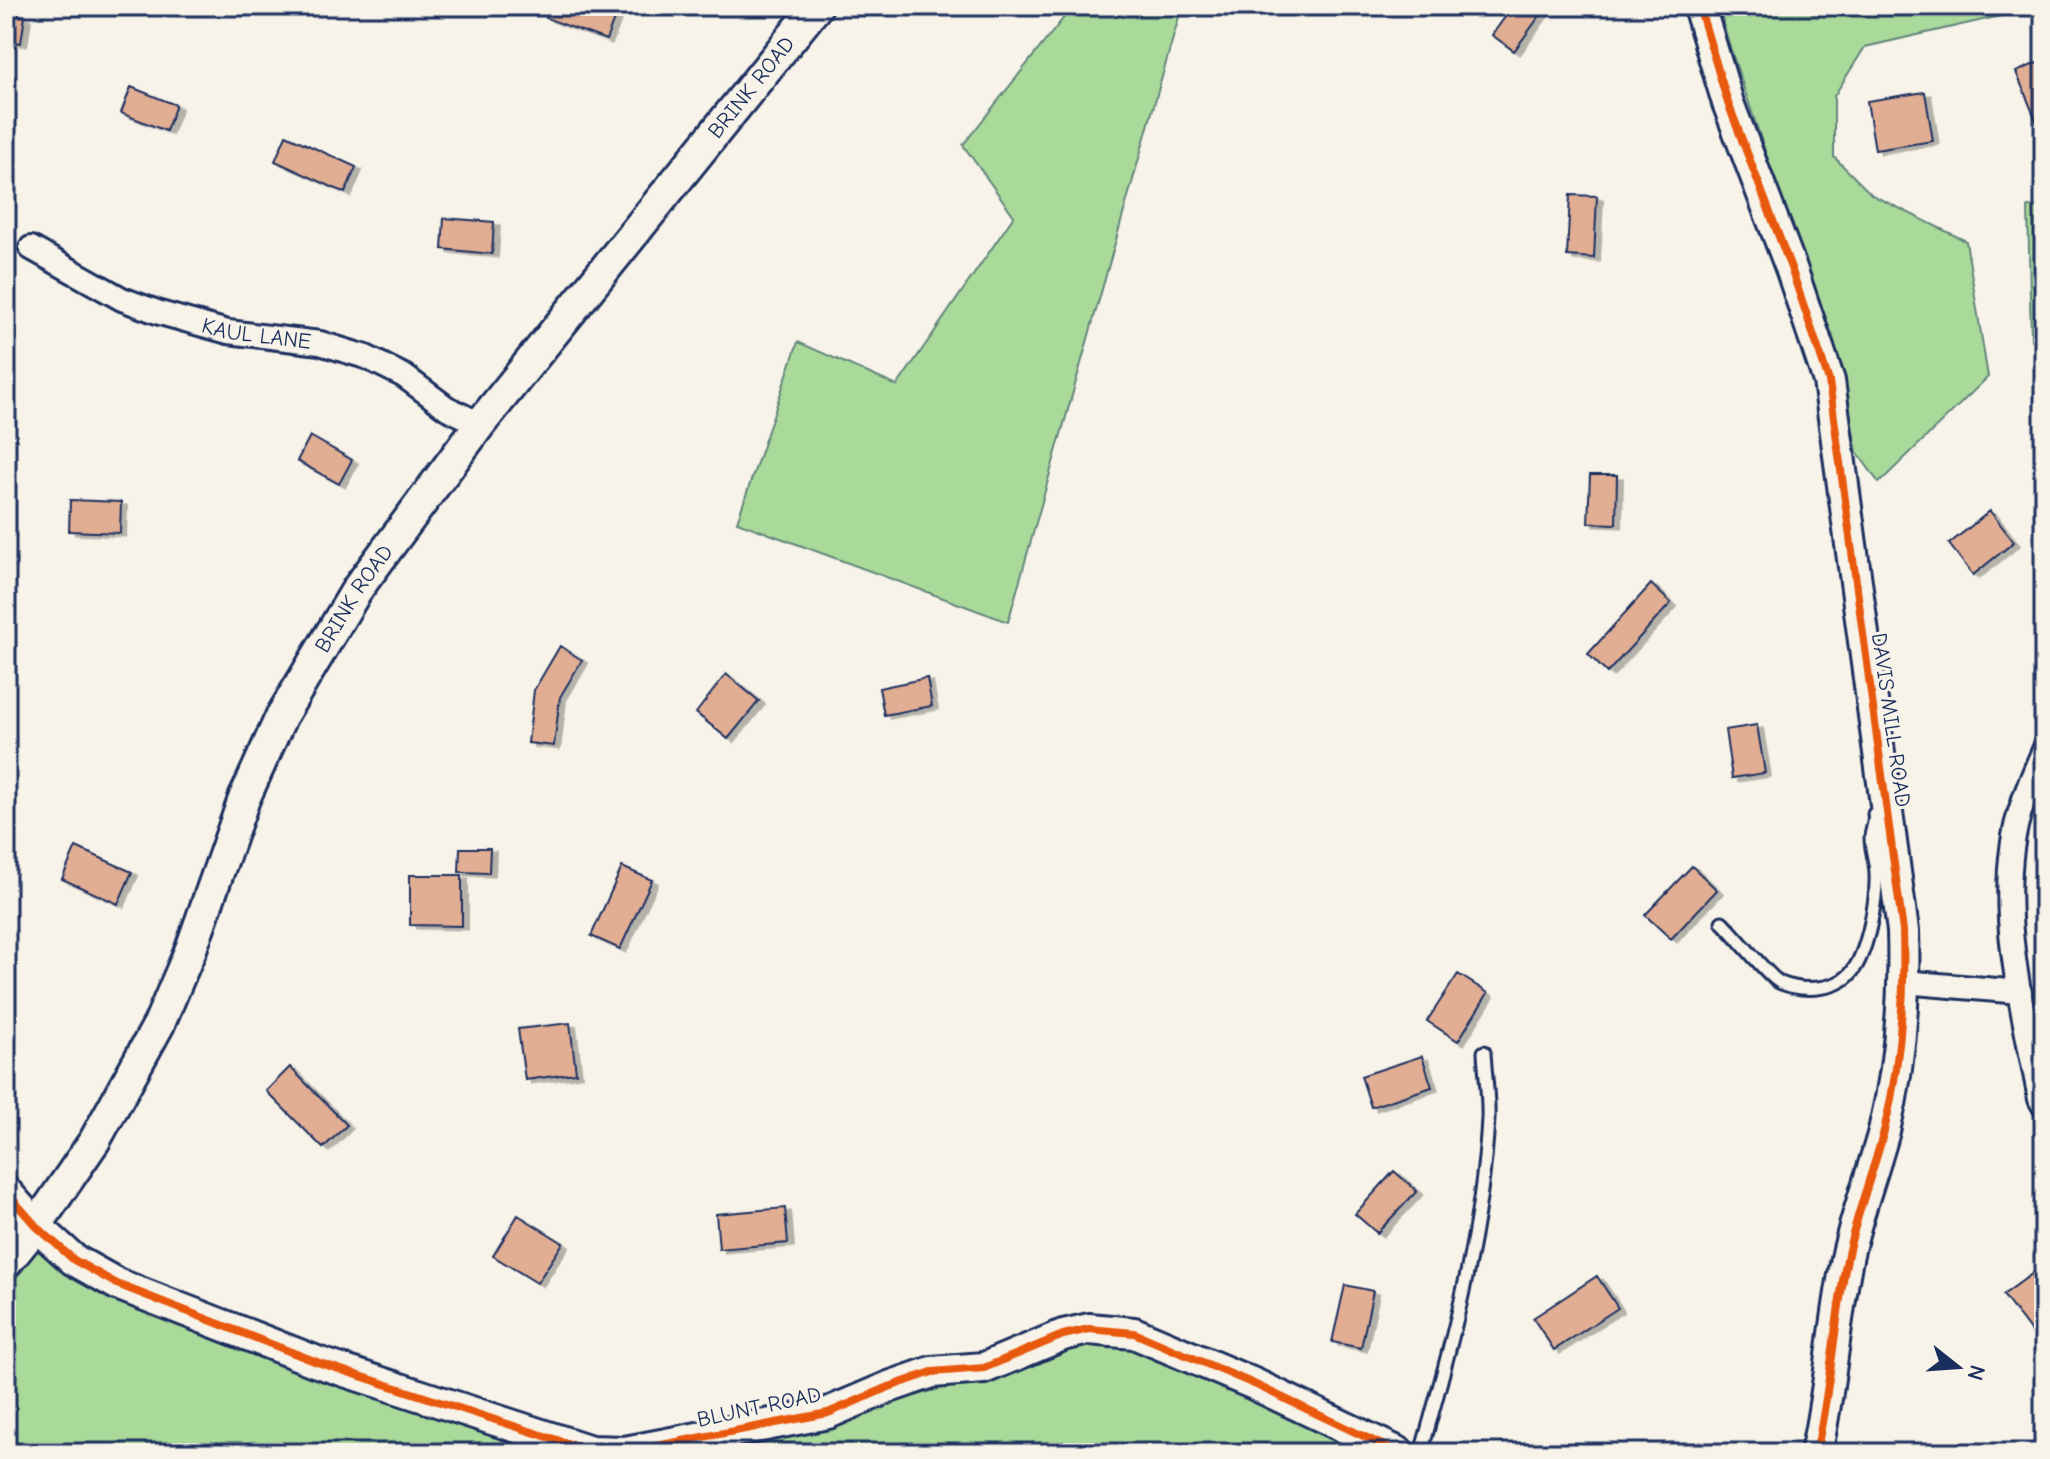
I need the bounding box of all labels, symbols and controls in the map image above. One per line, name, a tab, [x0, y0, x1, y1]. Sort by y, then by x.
street label: BRINK ROAD	[703, 31, 800, 144]
street label: KAUL LANE	[199, 312, 313, 355]
street label: BRINK ROAD	[309, 540, 399, 657]
street label: DAVIS MILL ROAD	[1866, 631, 1916, 809]
north arrow	[1918, 1327, 1998, 1407]
text: N	[1962, 1362, 1991, 1383]
street label: BLUNT ROAD	[695, 1381, 823, 1433]

